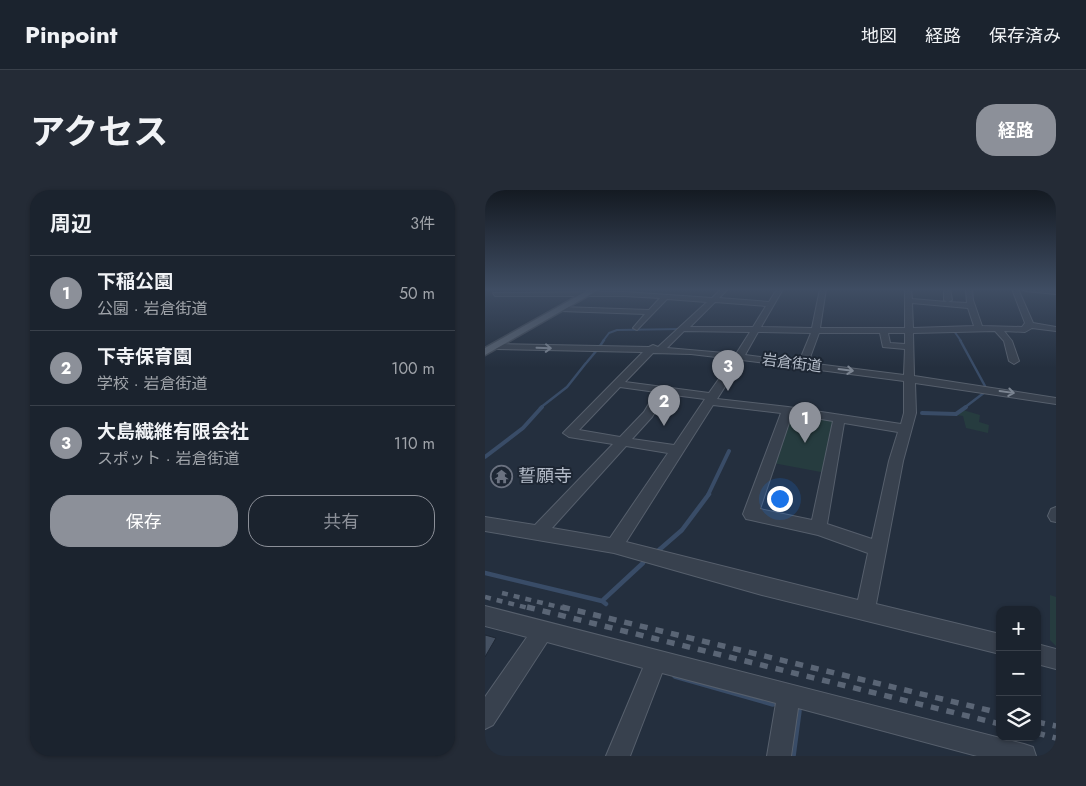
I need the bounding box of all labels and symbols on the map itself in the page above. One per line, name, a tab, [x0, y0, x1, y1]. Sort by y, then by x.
one-way arrow	[536, 343, 552, 353]
street label: 岩倉街道	[761, 348, 823, 378]
pin: 3	[712, 350, 744, 391]
one-way arrow	[837, 365, 853, 375]
pin: 2	[648, 385, 680, 426]
one-way arrow	[998, 388, 1014, 398]
pin: 1	[789, 402, 821, 443]
place label: 誓願寺	[518, 463, 572, 489]
temple icon: 誓願寺	[490, 464, 514, 488]
your location	[767, 486, 793, 512]

